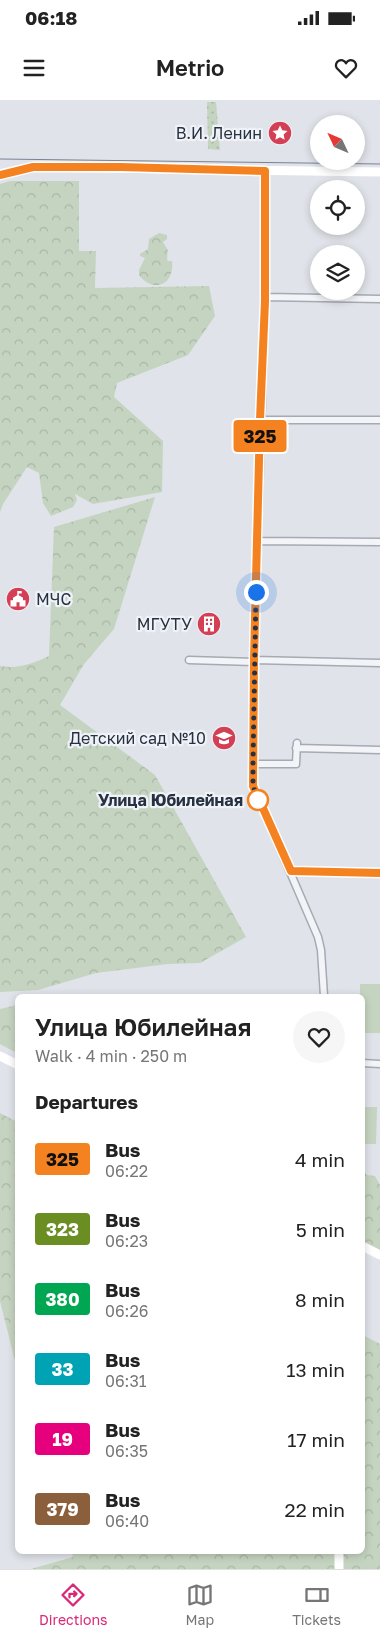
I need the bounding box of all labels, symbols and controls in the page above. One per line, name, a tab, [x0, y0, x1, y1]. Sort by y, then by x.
text: 06:18	[25, 6, 77, 29]
icon: menu	[20, 54, 48, 82]
text: Metrio	[156, 54, 224, 81]
icon: heart	[332, 54, 360, 82]
north arrow	[310, 115, 365, 170]
map controls	[310, 115, 365, 300]
place icon: В.И. Ленин	[267, 120, 293, 146]
place label: В.И. Ленин	[176, 123, 262, 143]
button: locate	[310, 180, 365, 235]
button: layers	[310, 245, 365, 300]
line badge: 325	[231, 420, 289, 452]
text: 325	[244, 425, 276, 447]
your location	[244, 580, 269, 605]
public building icon: МЧС	[5, 586, 31, 612]
place label: МЧС	[36, 589, 71, 609]
building icon: МГУТУ	[196, 611, 222, 637]
place label: МГУТУ	[137, 614, 192, 634]
school or university icon: Детский сад №10	[211, 725, 237, 751]
place label: Детский сад №10	[70, 728, 206, 748]
marker: Улица Юбилейная	[247, 789, 269, 811]
place label: Улица Юбилейная	[98, 790, 243, 810]
button: heart	[293, 1011, 345, 1063]
text: Улица Юбилейная	[35, 1012, 251, 1041]
text: Walk · 4 min · 250 m	[35, 1046, 187, 1066]
text: Departures	[35, 1090, 138, 1113]
text: Bus	[105, 1138, 140, 1161]
text: 325	[46, 1148, 79, 1170]
text: 4 min	[295, 1148, 345, 1171]
text: 06:22	[105, 1161, 148, 1181]
text: Bus	[105, 1208, 140, 1231]
text: 323	[46, 1218, 79, 1240]
text: 5 min	[296, 1218, 345, 1241]
text: 06:23	[105, 1231, 148, 1251]
text: Bus	[105, 1278, 140, 1301]
text: 380	[45, 1288, 80, 1310]
text: 8 min	[295, 1288, 345, 1311]
text: 06:26	[105, 1301, 148, 1321]
text: Bus	[105, 1348, 140, 1371]
text: 33	[52, 1358, 73, 1380]
text: 13 min	[286, 1358, 345, 1381]
text: 06:31	[105, 1371, 147, 1391]
text: Bus	[105, 1418, 140, 1441]
text: 19	[52, 1428, 73, 1450]
text: 17 min	[287, 1428, 345, 1451]
text: 06:35	[105, 1441, 148, 1461]
text: Bus	[105, 1488, 140, 1511]
text: 379	[46, 1498, 79, 1520]
text: 22 min	[285, 1498, 345, 1521]
text: 06:40	[105, 1511, 149, 1531]
tab: Directions	[39, 1581, 107, 1628]
tab: Map	[186, 1581, 214, 1628]
tab: Tickets	[292, 1581, 341, 1628]

